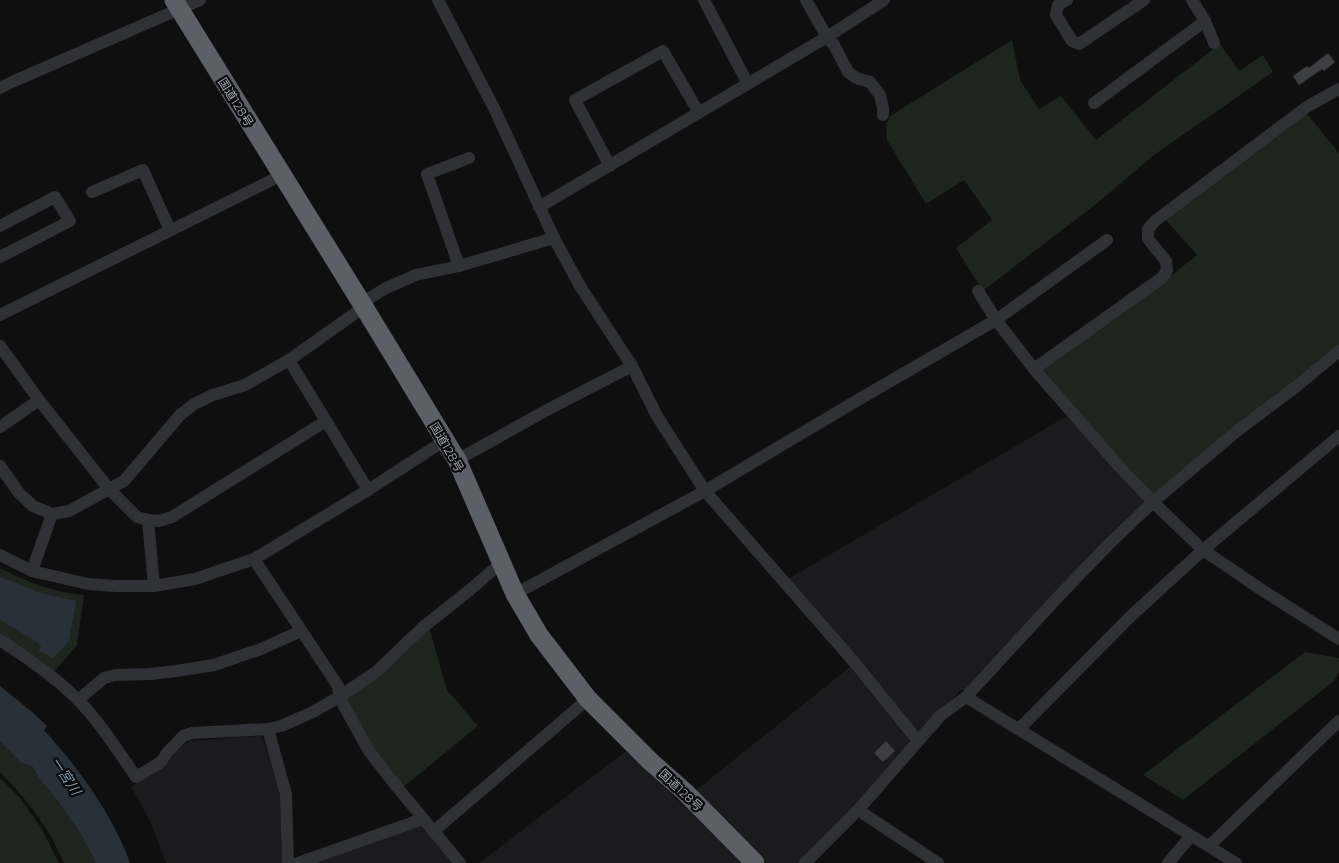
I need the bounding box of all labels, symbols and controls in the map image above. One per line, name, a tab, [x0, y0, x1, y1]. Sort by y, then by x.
street label: 国道128号	[215, 75, 257, 129]
street label: 国道128号	[427, 420, 467, 474]
water label: 一宮川	[47, 753, 86, 800]
street label: 国道128号	[656, 766, 706, 814]

